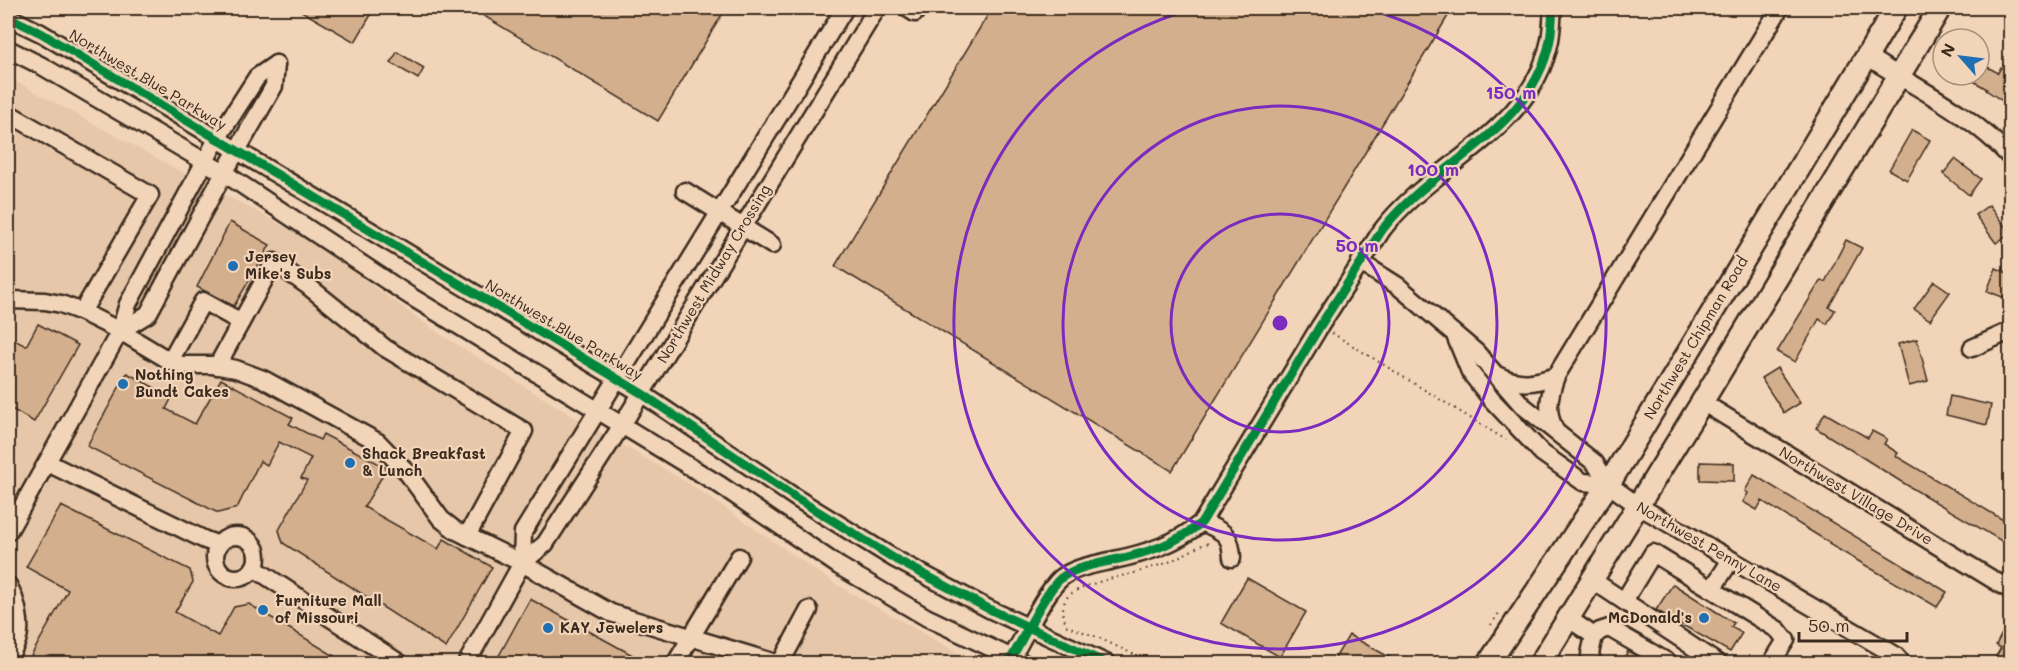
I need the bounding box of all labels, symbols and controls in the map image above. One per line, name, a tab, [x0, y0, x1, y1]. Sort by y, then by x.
street label: Northwest Blue Parkway	[66, 24, 231, 134]
north arrow	[1931, 27, 1991, 87]
text: N	[1935, 39, 1959, 60]
text: 150 m	[1486, 80, 1536, 104]
text: 100 m	[1407, 157, 1459, 181]
street label: Northwest Midway Crossing	[652, 180, 775, 367]
text: 50 m	[1336, 233, 1378, 257]
place label: Jersey Mike's Subs	[245, 246, 331, 283]
street label: Northwest Chipman Road	[1638, 252, 1752, 423]
marker: Jersey Mike's Subs	[226, 259, 240, 273]
street label: Northwest Blue Parkway	[482, 274, 647, 384]
centre of rings	[1270, 313, 1290, 333]
place label: Nothing Bundt Cakes	[135, 364, 229, 401]
marker: Nothing Bundt Cakes	[116, 377, 130, 391]
street label: Northwest Village Drive	[1776, 441, 1937, 549]
place label: Shack Breakfast & Lunch	[362, 443, 486, 480]
marker: Shack Breakfast & Lunch	[343, 456, 357, 470]
street label: Northwest Penny Lane	[1633, 496, 1786, 596]
place label: Furniture Mall of Missouri	[275, 590, 382, 627]
marker: Furniture Mall of Missouri	[256, 603, 270, 617]
scale bar	[1799, 605, 1907, 643]
place label: McDonald's	[1608, 607, 1692, 627]
marker: McDonald's	[1697, 611, 1711, 625]
text: 50 m	[1808, 613, 1850, 637]
place label: KAY Jewelers	[560, 617, 663, 637]
marker: KAY Jewelers	[541, 621, 555, 635]

